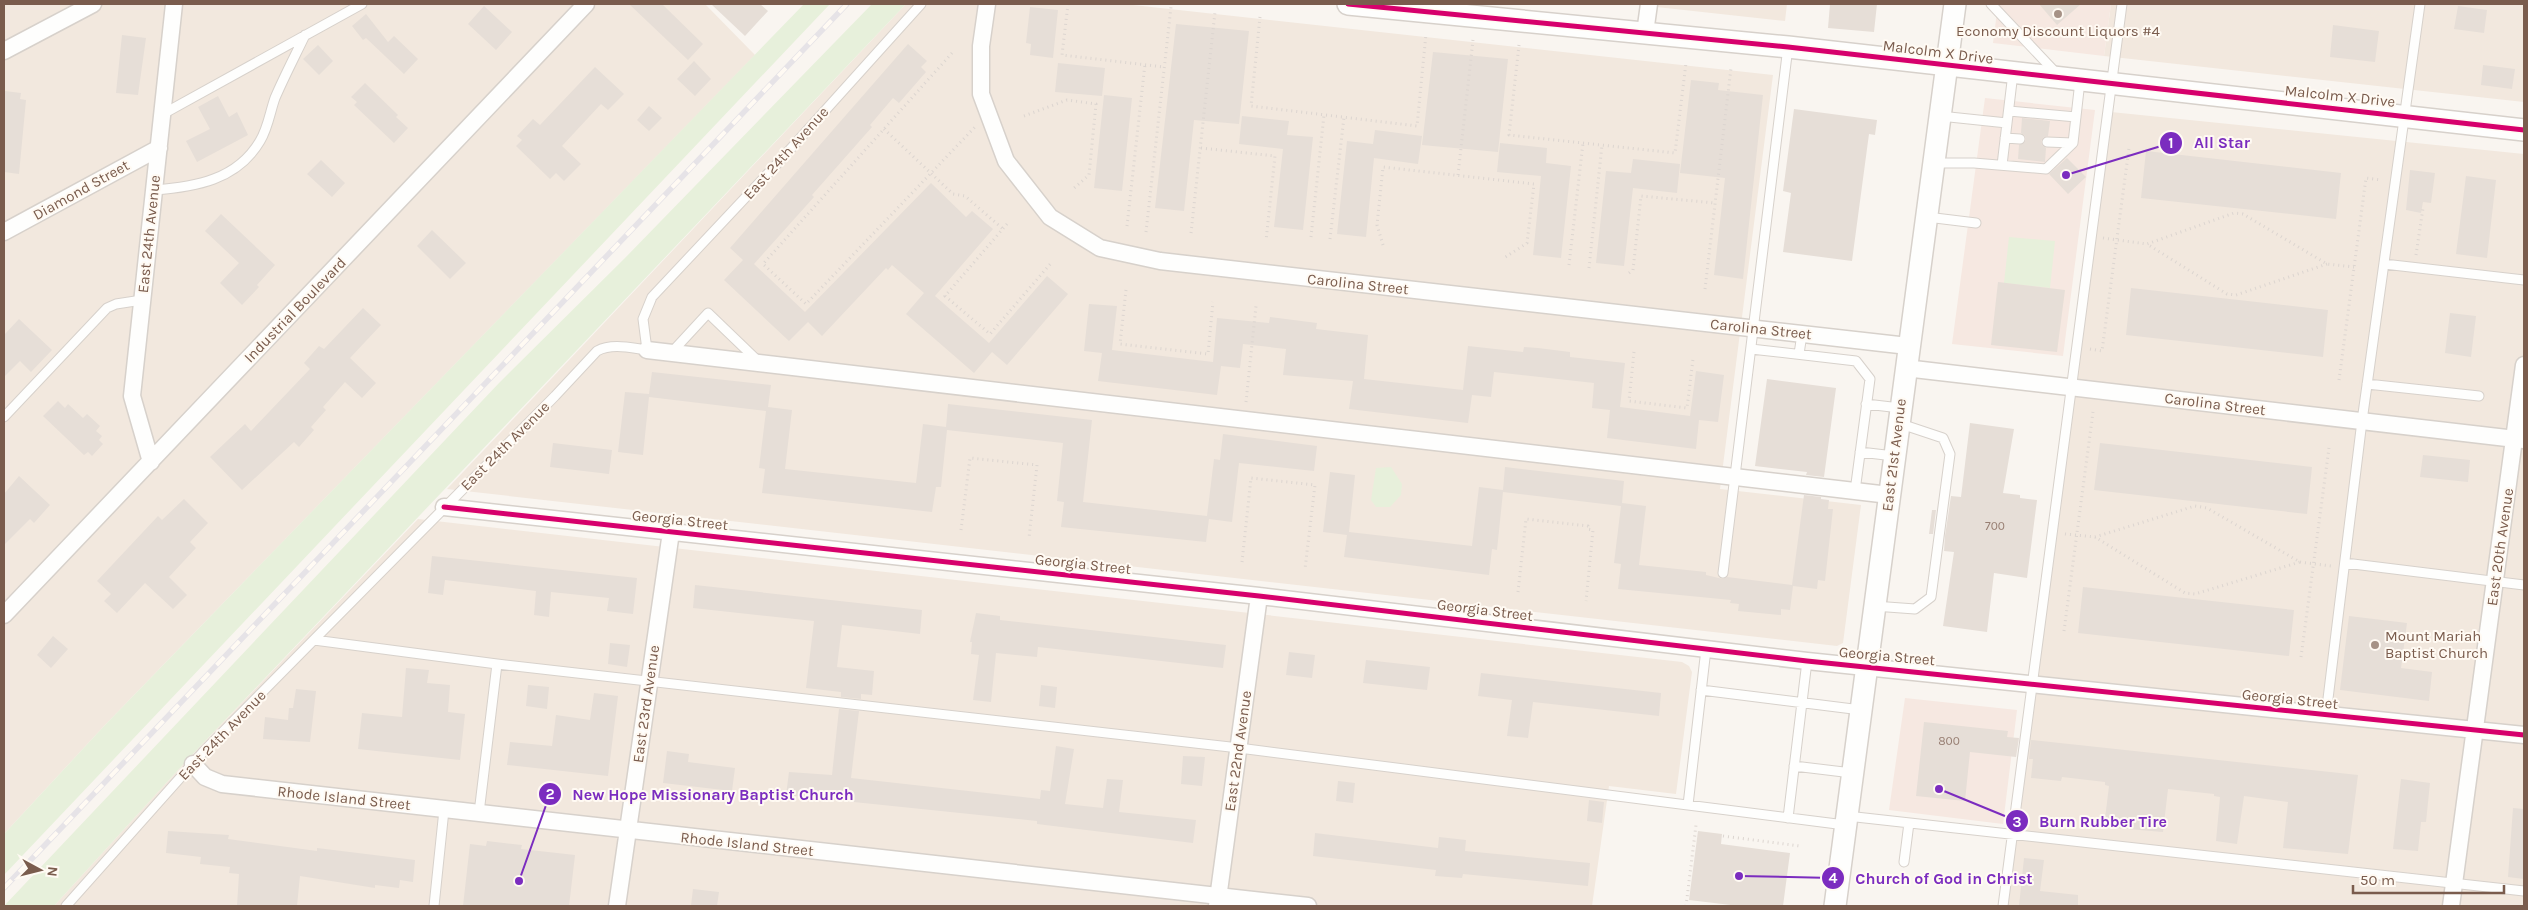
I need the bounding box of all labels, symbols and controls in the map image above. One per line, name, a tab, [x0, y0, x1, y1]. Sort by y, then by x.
marker: Economy Discount Liquors #4	[2052, 8, 2064, 20]
place label: Economy Discount Liquors #4	[1956, 22, 2161, 40]
street label: Malcolm X Drive	[1882, 36, 1994, 68]
street label: Malcolm X Drive	[2284, 81, 2396, 111]
street label: East 24th Avenue	[740, 103, 832, 203]
callout: All Star	[2159, 127, 2260, 158]
text: All Star	[2194, 133, 2251, 152]
text: 1	[2168, 134, 2174, 152]
street label: Diamond Street	[30, 156, 133, 224]
street label: East 24th Avenue	[134, 174, 164, 294]
street label: Industrial Boulevard	[240, 254, 350, 366]
street label: Carolina Street	[1306, 270, 1410, 298]
street label: Carolina Street	[1709, 315, 1813, 343]
street label: Carolina Street	[2163, 389, 2267, 419]
street label: East 21st Avenue	[1878, 397, 1910, 513]
street label: East 24th Avenue	[457, 398, 553, 494]
street label: East 20th Avenue	[2483, 487, 2517, 607]
street label: Georgia Street	[631, 506, 729, 534]
house number: 700	[1985, 519, 2005, 533]
street label: Georgia Street	[1034, 550, 1132, 578]
street label: Georgia Street	[1436, 595, 1534, 625]
place label: Mount Mariah Baptist Church	[2385, 627, 2488, 662]
marker: Mount Mariah Baptist Church	[2369, 639, 2381, 651]
street label: Georgia Street	[1838, 643, 1936, 669]
street label: East 23rd Avenue	[629, 644, 663, 764]
street label: Georgia Street	[2241, 685, 2339, 713]
street label: East 24th Avenue	[174, 686, 270, 784]
street label: East 22nd Avenue	[1221, 689, 1255, 813]
house number: 800	[1938, 734, 1960, 748]
callout: New Hope Missionary Baptist Church	[537, 779, 864, 810]
street label: Rhode Island Street	[277, 782, 412, 814]
text: 2	[545, 785, 555, 803]
text: New Hope Missionary Baptist Church	[572, 785, 854, 804]
callout: Burn Rubber Tire	[2004, 806, 2177, 837]
text: Burn Rubber Tire	[2039, 812, 2167, 831]
text: 3	[2012, 813, 2022, 831]
street label: Rhode Island Street	[680, 828, 815, 860]
north arrow	[15, 845, 65, 895]
scale bar	[2353, 862, 2504, 894]
callout: Church of God in Christ	[1820, 863, 2042, 894]
text: N	[43, 866, 61, 878]
text: 4	[1829, 869, 1838, 887]
text: Church of God in Christ	[1855, 869, 2033, 888]
text: 50 m	[2360, 871, 2395, 889]

